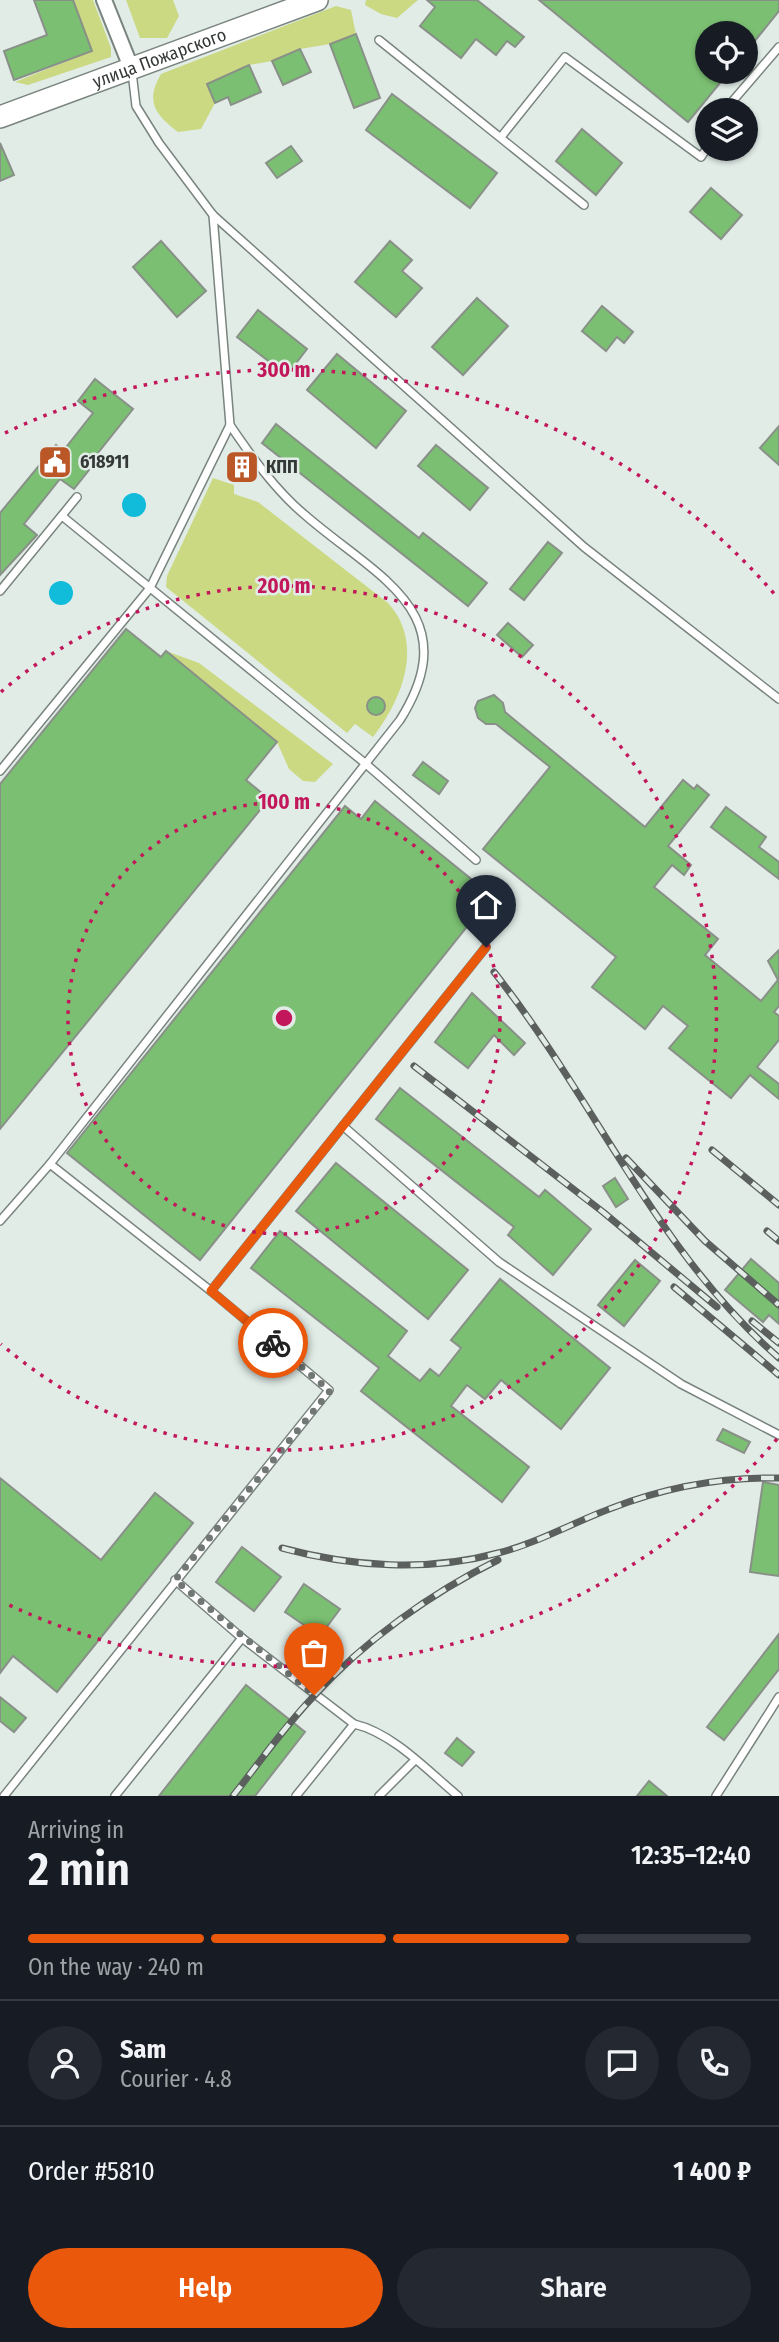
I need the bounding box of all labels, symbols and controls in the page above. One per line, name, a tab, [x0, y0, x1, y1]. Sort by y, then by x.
map controls	[695, 21, 758, 161]
button: locate	[695, 21, 758, 84]
street label: улица Пожарского	[90, 23, 229, 93]
button: layers	[695, 98, 758, 161]
text: 300 m	[256, 357, 311, 383]
public building icon: 618911	[36, 443, 74, 481]
building icon: КПП	[223, 448, 261, 486]
place label: 618911	[80, 451, 129, 473]
place label: КПП	[266, 456, 298, 478]
text: 200 m	[256, 573, 311, 599]
text: 100 m	[258, 789, 310, 815]
pin	[456, 875, 516, 947]
icon: home	[467, 886, 505, 924]
centre of rings	[272, 1006, 296, 1030]
courier	[238, 1308, 308, 1378]
icon: bike	[254, 1324, 292, 1362]
pin	[284, 1623, 344, 1695]
icon: bag	[295, 1634, 333, 1672]
text: Arriving in	[28, 1816, 124, 1844]
text: 12:35–12:40	[631, 1840, 751, 1871]
text: 2 min	[28, 1842, 130, 1897]
text: On the way · 240 m	[28, 1953, 204, 1981]
button: person	[28, 2026, 102, 2100]
button: chat	[585, 2026, 659, 2100]
button: phone	[677, 2026, 751, 2100]
text: Sam	[120, 2034, 166, 2065]
text: Courier · 4.8	[120, 2065, 232, 2093]
text: Order #5810	[28, 2156, 155, 2187]
text: 1 400 ₽	[673, 2156, 751, 2187]
button: Help	[28, 2248, 383, 2328]
button: Share	[397, 2248, 751, 2328]

